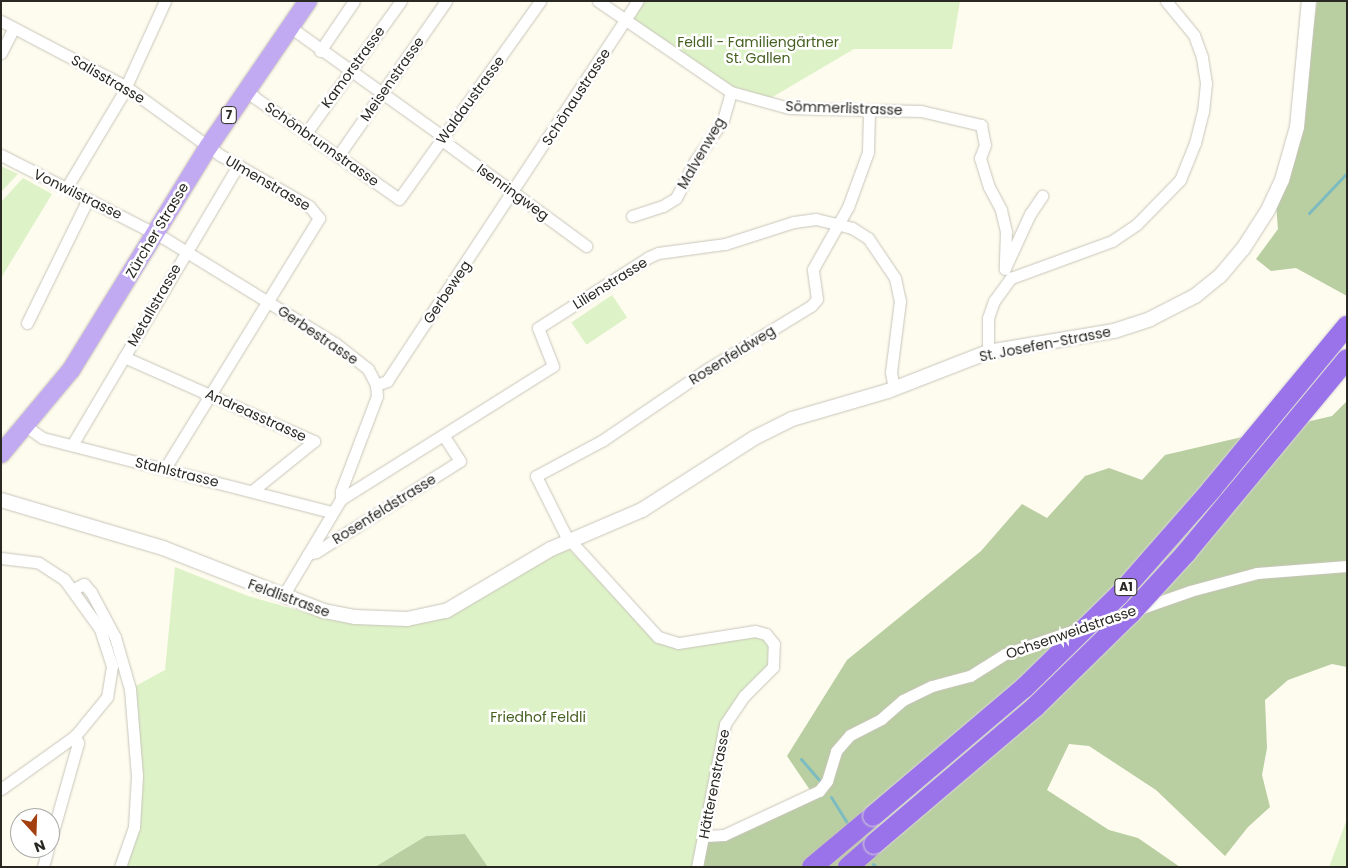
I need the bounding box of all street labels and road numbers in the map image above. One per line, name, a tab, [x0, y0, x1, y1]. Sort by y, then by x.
street label: Kamorstrasse	[318, 23, 388, 111]
street label: Meisenstrasse	[357, 33, 427, 125]
street label: Schönaustrasse	[538, 45, 614, 149]
street label: Salisstrasse	[68, 51, 148, 107]
street label: Waldaustrasse	[432, 53, 508, 147]
street label: Schönbrunnstrasse	[262, 98, 382, 190]
street label: Sömmerlistrasse	[785, 98, 903, 118]
road number: 7	[220, 106, 238, 124]
street label: Malvenweg	[674, 114, 728, 192]
street label: Ulmenstrasse	[223, 152, 313, 214]
street label: Isenringweg	[474, 160, 552, 224]
street label: Vonwilstrasse	[31, 165, 125, 223]
street label: Zürcher Strasse	[122, 179, 192, 281]
street label: Lilienstrasse	[570, 254, 650, 312]
street label: Gerbeweg	[420, 257, 474, 327]
street label: Metallstrasse	[124, 261, 184, 349]
street label: Gerbestrasse	[275, 302, 361, 368]
street label: Rosenfeldweg	[686, 322, 778, 388]
street label: St. Josefen-Strasse	[978, 323, 1112, 365]
street label: Andreasstrasse	[203, 385, 309, 445]
street label: Stahlstrasse	[133, 453, 221, 491]
street label: Rosenfeldstrasse	[329, 470, 439, 548]
street label: Feldlistrasse	[246, 575, 332, 621]
road number: A1	[1114, 578, 1138, 596]
street label: Ochsenweidstrasse	[1004, 602, 1138, 662]
street label: Hätterenstrasse	[695, 728, 733, 840]

